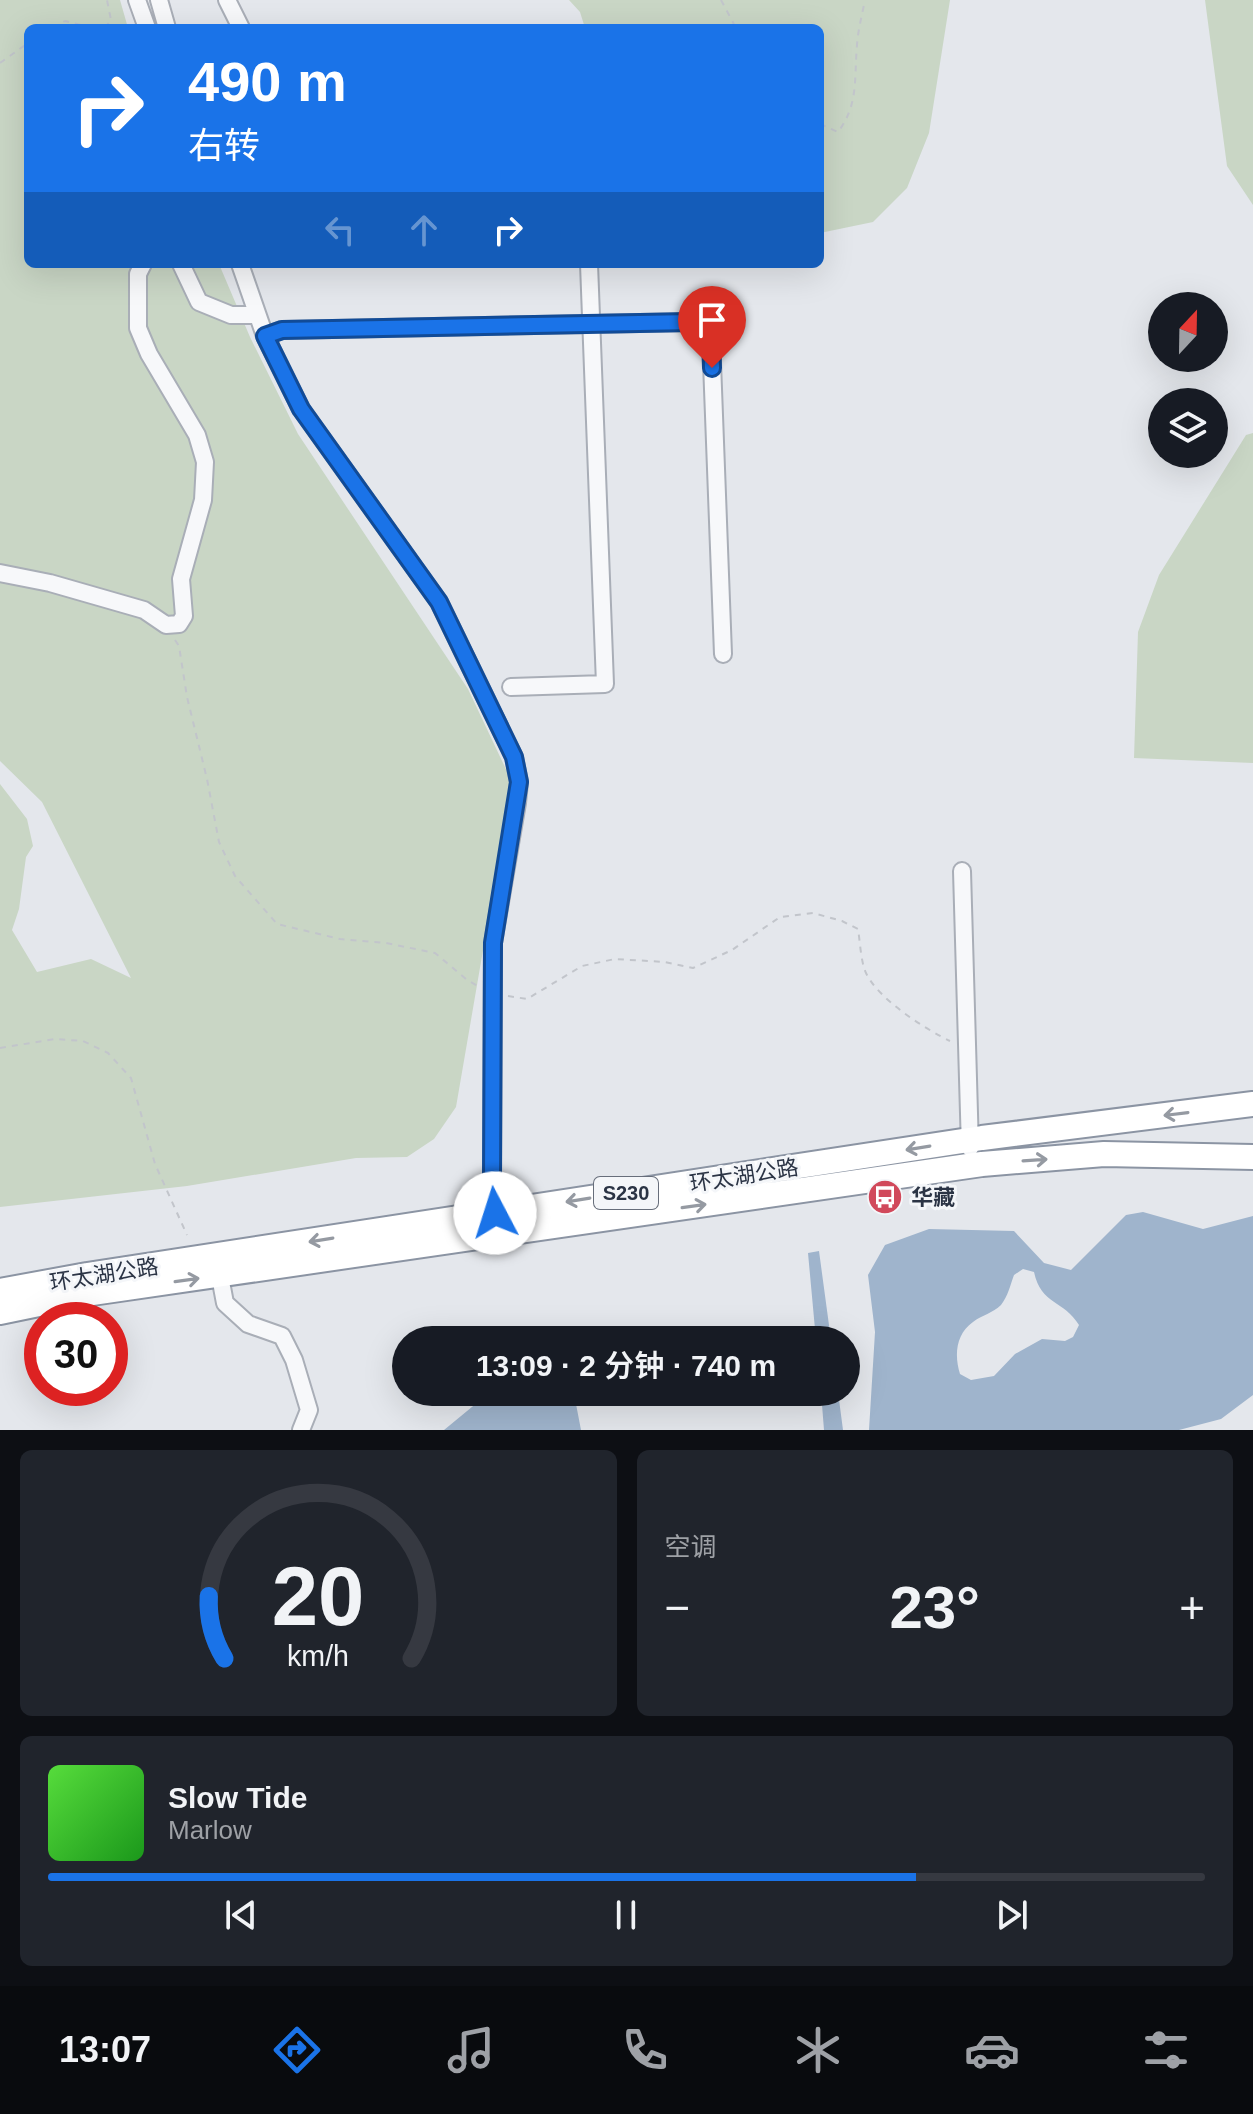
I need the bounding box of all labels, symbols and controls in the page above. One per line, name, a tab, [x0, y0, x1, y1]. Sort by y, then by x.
text: 490 m	[188, 50, 347, 113]
icon: right	[56, 56, 160, 160]
text: 右转	[188, 125, 260, 166]
icon: left	[318, 208, 362, 252]
icon: ahead	[402, 208, 446, 252]
icon: right	[486, 208, 530, 252]
pin	[678, 286, 746, 368]
north arrow	[1148, 292, 1228, 372]
map controls	[1148, 292, 1228, 468]
icon: arrive	[690, 298, 734, 342]
button: layers	[1148, 388, 1228, 468]
one-way arrow	[1163, 1106, 1190, 1121]
one-way arrow	[906, 1141, 931, 1156]
one-way arrow	[1021, 1152, 1048, 1167]
street label: 环太湖公路	[688, 1155, 800, 1196]
position arrow	[453, 1171, 537, 1255]
road number: S230	[594, 1177, 658, 1209]
bus stop icon: 华藏	[866, 1178, 904, 1216]
place label: 华藏	[911, 1185, 955, 1210]
one-way arrow	[566, 1194, 591, 1209]
one-way arrow	[681, 1198, 706, 1213]
one-way arrow	[309, 1234, 334, 1249]
street label: 环太湖公路	[48, 1254, 160, 1295]
one-way arrow	[174, 1272, 199, 1287]
speed limit sign: 30	[24, 1302, 128, 1406]
text: 13:09 · 2 分钟 · 740 m	[476, 1349, 776, 1382]
text: 空调	[665, 1532, 717, 1562]
text: 20	[272, 1550, 365, 1643]
text: 23°	[889, 1574, 980, 1641]
text: −	[665, 1583, 690, 1632]
text: +	[1179, 1583, 1205, 1632]
text: km/h	[287, 1640, 349, 1672]
text: Slow Tide	[168, 1781, 307, 1814]
text: Marlow	[168, 1815, 252, 1845]
icon: previous	[219, 1893, 263, 1937]
icon: pause	[604, 1893, 648, 1937]
icon: next	[990, 1893, 1034, 1937]
icon: directions	[269, 2022, 325, 2078]
icon: music	[443, 2022, 499, 2078]
icon: phone	[617, 2022, 673, 2078]
icon: climate	[790, 2022, 846, 2078]
icon: car	[964, 2022, 1020, 2078]
icon: filters	[1138, 2022, 1194, 2078]
text: 13:07	[59, 2029, 151, 2070]

